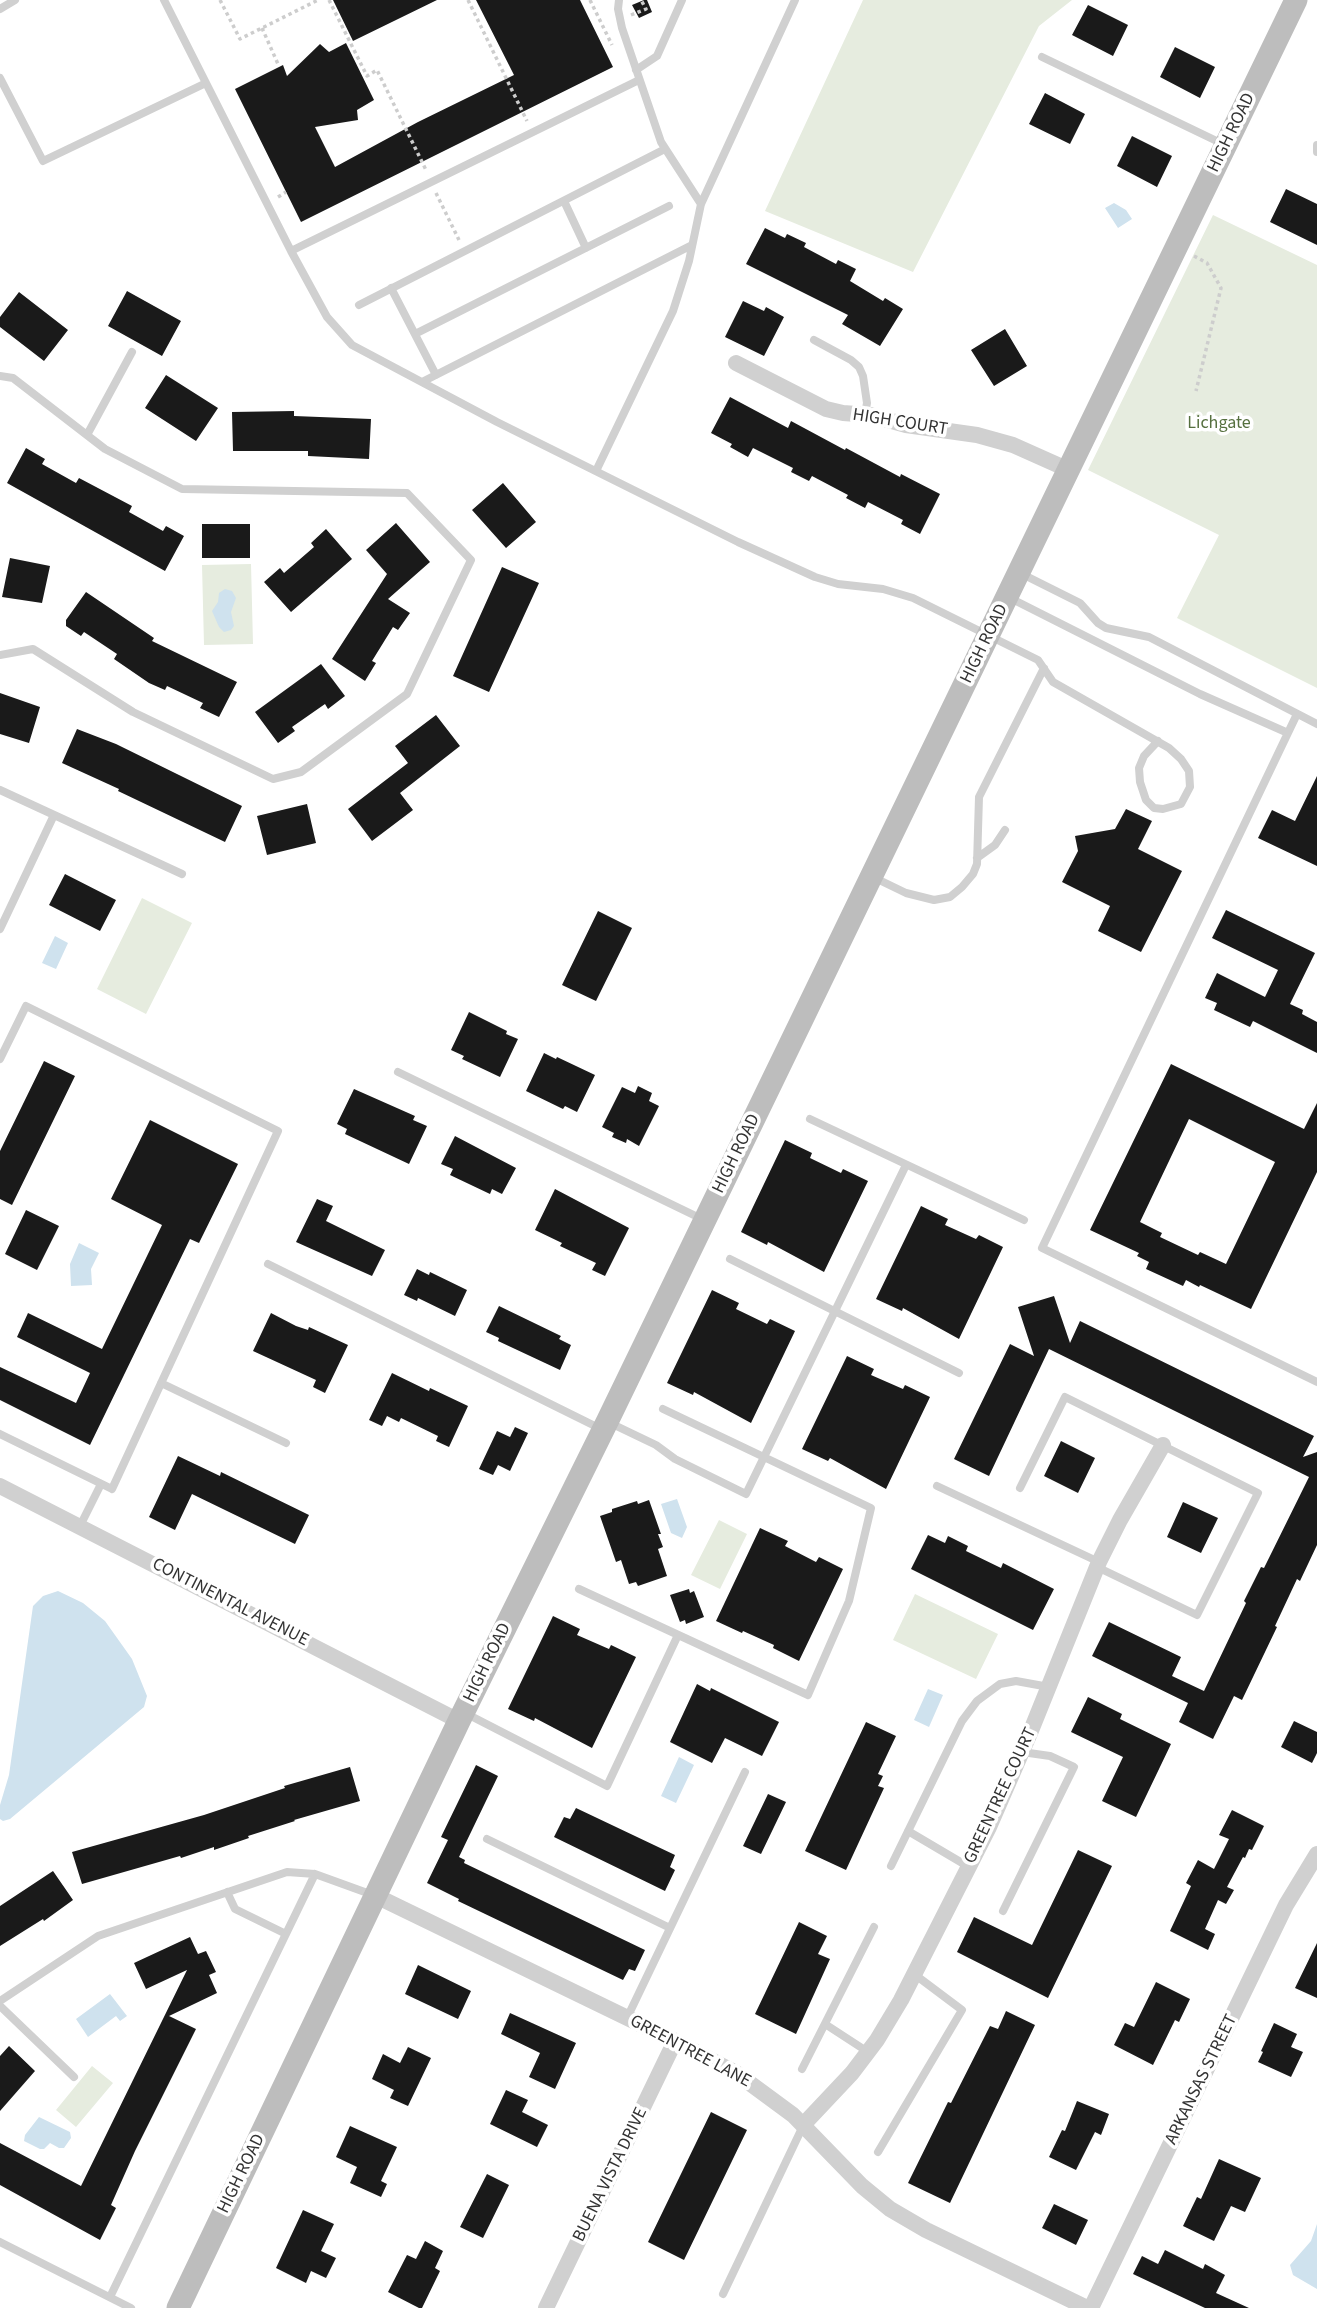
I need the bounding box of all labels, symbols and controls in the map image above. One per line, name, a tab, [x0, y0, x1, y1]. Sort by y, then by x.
street label: HIGH ROAD	[1203, 90, 1261, 176]
street label: HIGH COURT	[851, 405, 949, 441]
park label: Lichgate	[1187, 413, 1251, 435]
street label: HIGH ROAD	[956, 601, 1014, 687]
street label: HIGH ROAD	[708, 1111, 766, 1197]
street label: CONTINENTAL AVENUE	[148, 1554, 312, 1652]
street label: HIGH ROAD	[459, 1620, 517, 1706]
street label: GREENTREE COURT	[960, 1725, 1042, 1867]
street label: GREENTREE LANE	[626, 2011, 754, 2093]
street label: ARKANSAS STREET	[1161, 2011, 1243, 2149]
street label: BUENA VISTA DRIVE	[569, 2104, 653, 2246]
street label: HIGH ROAD	[213, 2131, 271, 2217]

